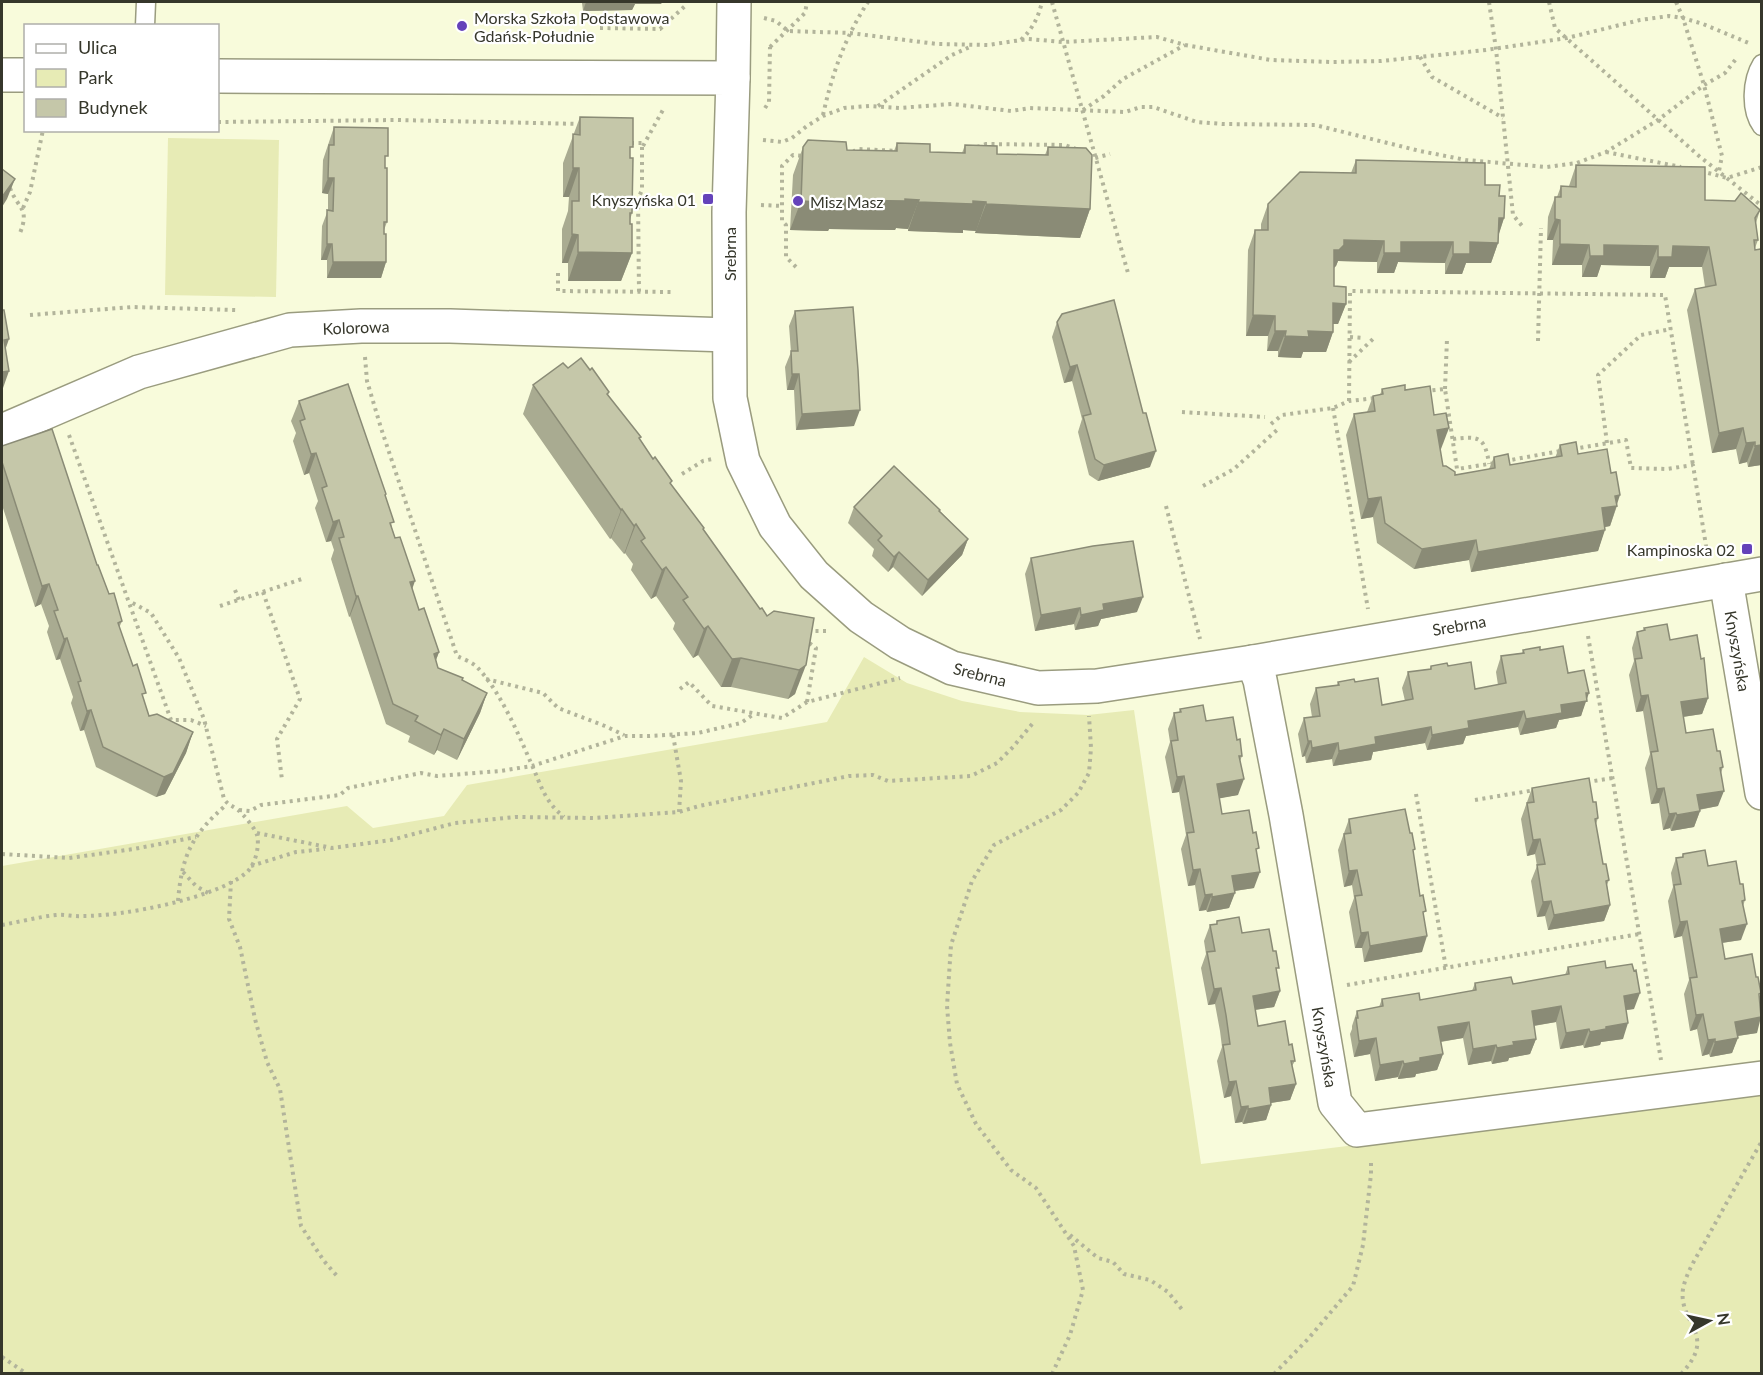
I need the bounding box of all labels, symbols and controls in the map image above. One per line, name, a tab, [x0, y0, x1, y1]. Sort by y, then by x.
place label: Morska Szkoła Podstawowa Gdańsk-Południe	[474, 8, 670, 45]
marker: Morska Szkoła Podstawowa Gdańsk-Południe	[455, 19, 469, 33]
legend	[24, 24, 219, 132]
text: Ulica	[78, 36, 117, 58]
text: Park	[78, 66, 114, 88]
text: Budynek	[78, 96, 148, 118]
place label: Knyszyńska 01	[592, 190, 696, 209]
marker: Knyszyńska 01	[701, 192, 715, 206]
place label: Misz Masz	[810, 192, 884, 211]
marker: Misz Masz	[791, 194, 805, 208]
street label: Srebrna	[720, 227, 739, 281]
street label: Kolorowa	[322, 316, 390, 338]
place label: Kampinoska 02	[1627, 540, 1735, 559]
marker: Kampinoska 02	[1740, 542, 1754, 556]
street label: Knyszyńska	[1722, 609, 1754, 693]
street label: Srebrna	[1431, 611, 1487, 639]
street label: Srebrna	[951, 658, 1009, 690]
street label: Knyszyńska	[1309, 1005, 1341, 1089]
north arrow	[1679, 1291, 1739, 1351]
text: N	[1714, 1311, 1735, 1326]

